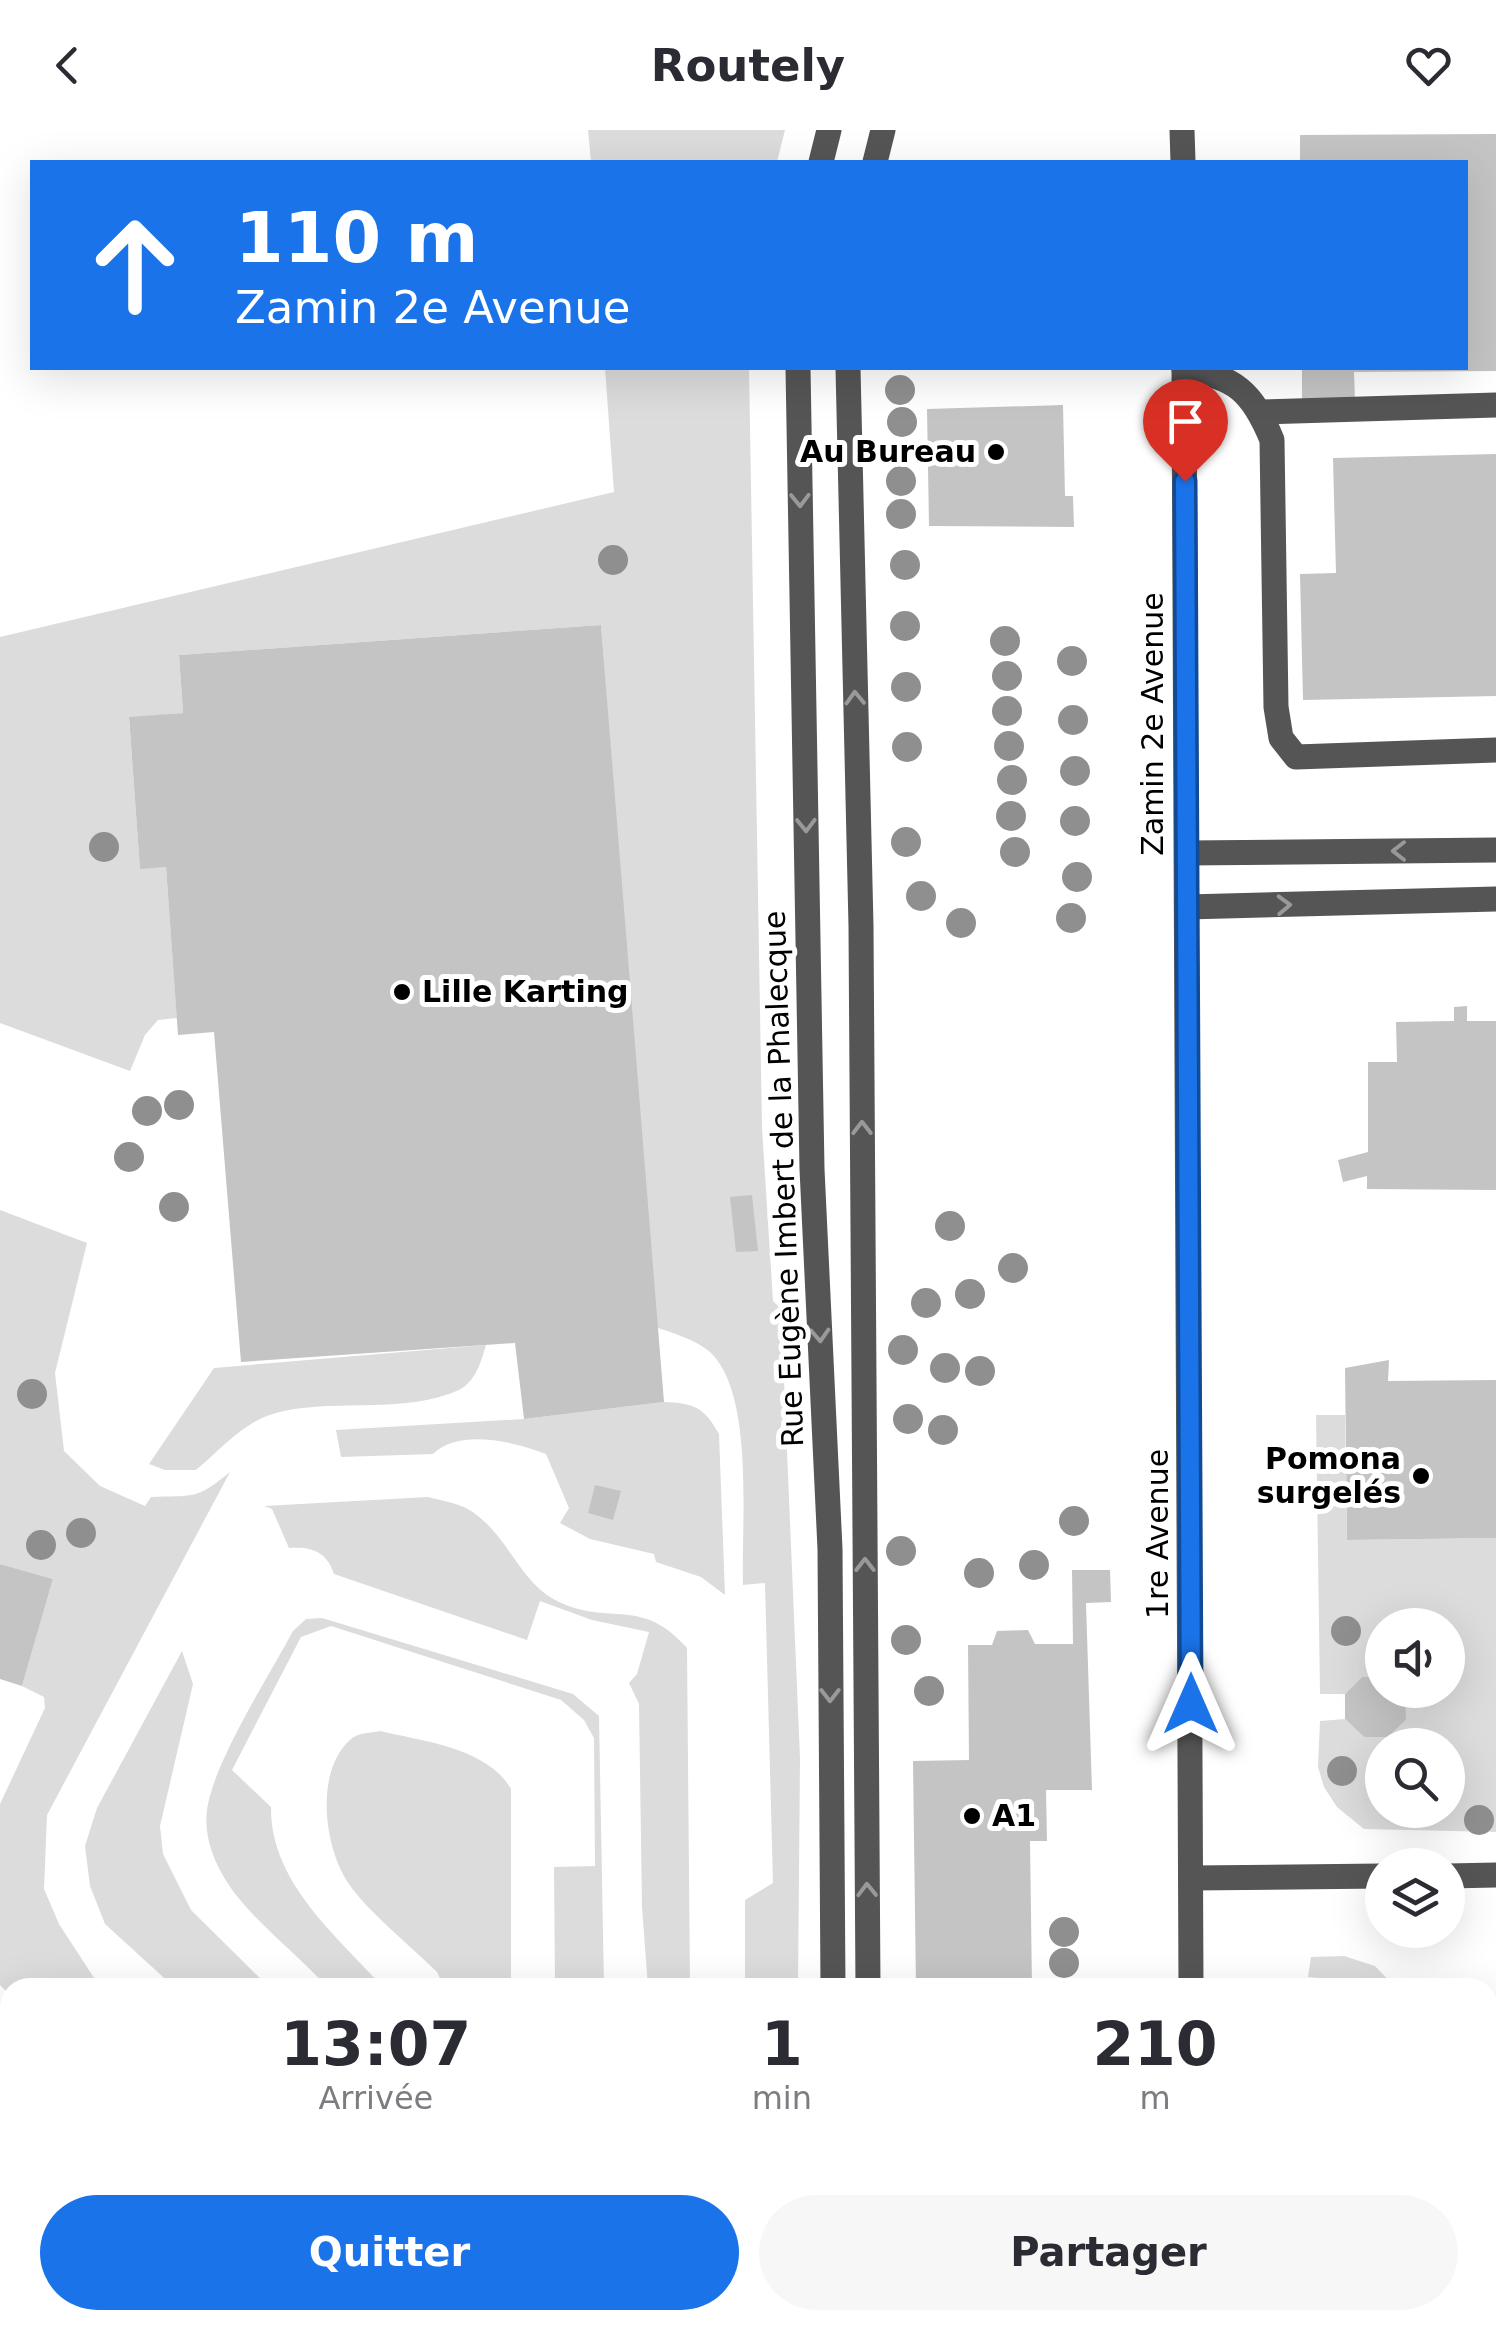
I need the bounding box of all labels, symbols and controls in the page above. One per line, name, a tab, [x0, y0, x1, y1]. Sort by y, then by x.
icon: back	[40, 38, 95, 93]
icon: heart	[1401, 38, 1456, 93]
text: Routely	[651, 39, 845, 92]
text: 110 m	[235, 197, 478, 279]
icon: ahead	[70, 200, 200, 330]
text: Zamin 2e Avenue	[235, 281, 630, 334]
pin	[1143, 379, 1228, 482]
icon: arrive	[1158, 394, 1213, 449]
place label: Au Bureau	[800, 434, 976, 469]
marker: Au Bureau	[985, 441, 1007, 463]
one-way arrow	[790, 492, 811, 508]
street label: Zamin 2e Avenue	[1135, 592, 1170, 856]
one-way arrow	[844, 689, 865, 705]
one-way arrow	[795, 817, 816, 833]
one-way arrow	[1390, 840, 1406, 862]
one-way arrow	[1277, 894, 1293, 915]
street label: Rue Eugène Imbert de la Phalecque	[757, 910, 810, 1448]
place label: Lille Karting	[422, 974, 629, 1009]
marker: Lille Karting	[391, 981, 413, 1003]
one-way arrow	[851, 1119, 873, 1134]
one-way arrow	[810, 1328, 831, 1344]
place label: Pomona surgelés	[1257, 1441, 1401, 1510]
street label: 1re Avenue	[1140, 1449, 1175, 1619]
marker: Pomona surgelés	[1410, 1465, 1432, 1487]
one-way arrow	[854, 1557, 876, 1572]
map controls	[1365, 1608, 1465, 1948]
button: sound	[1365, 1608, 1465, 1708]
position arrow	[1139, 1652, 1243, 1756]
one-way arrow	[820, 1688, 841, 1704]
button: search	[1365, 1728, 1465, 1828]
place label: A1	[992, 1798, 1036, 1833]
marker: A1	[961, 1805, 983, 1827]
button: layers	[1365, 1848, 1465, 1948]
one-way arrow	[856, 1882, 878, 1898]
text: 13:07	[280, 2009, 471, 2079]
text: 1	[761, 2009, 803, 2079]
text: 210	[1092, 2009, 1218, 2079]
text: Arrivée	[318, 2079, 433, 2117]
text: min	[752, 2079, 812, 2117]
text: m	[1139, 2079, 1171, 2117]
button: Quitter	[40, 2195, 739, 2310]
button: Partager	[759, 2195, 1458, 2310]

